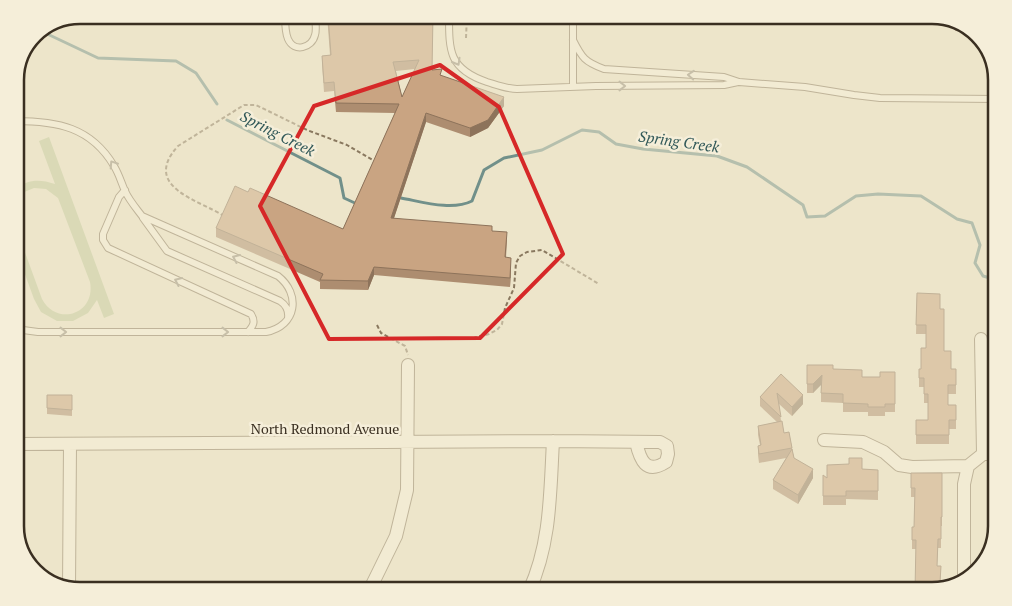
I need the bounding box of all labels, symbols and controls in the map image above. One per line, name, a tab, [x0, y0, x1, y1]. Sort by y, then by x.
one-way arrow	[451, 57, 461, 66]
one-way arrow	[687, 70, 695, 81]
one-way arrow	[618, 81, 626, 91]
water label: Spring Creek	[237, 106, 319, 161]
water label: Spring Creek	[637, 125, 721, 157]
one-way arrow	[109, 161, 119, 170]
one-way arrow	[232, 253, 241, 264]
one-way arrow	[174, 276, 183, 287]
one-way arrow	[60, 327, 67, 337]
one-way arrow	[222, 327, 230, 337]
street label: North Redmond Avenue	[251, 419, 399, 438]

